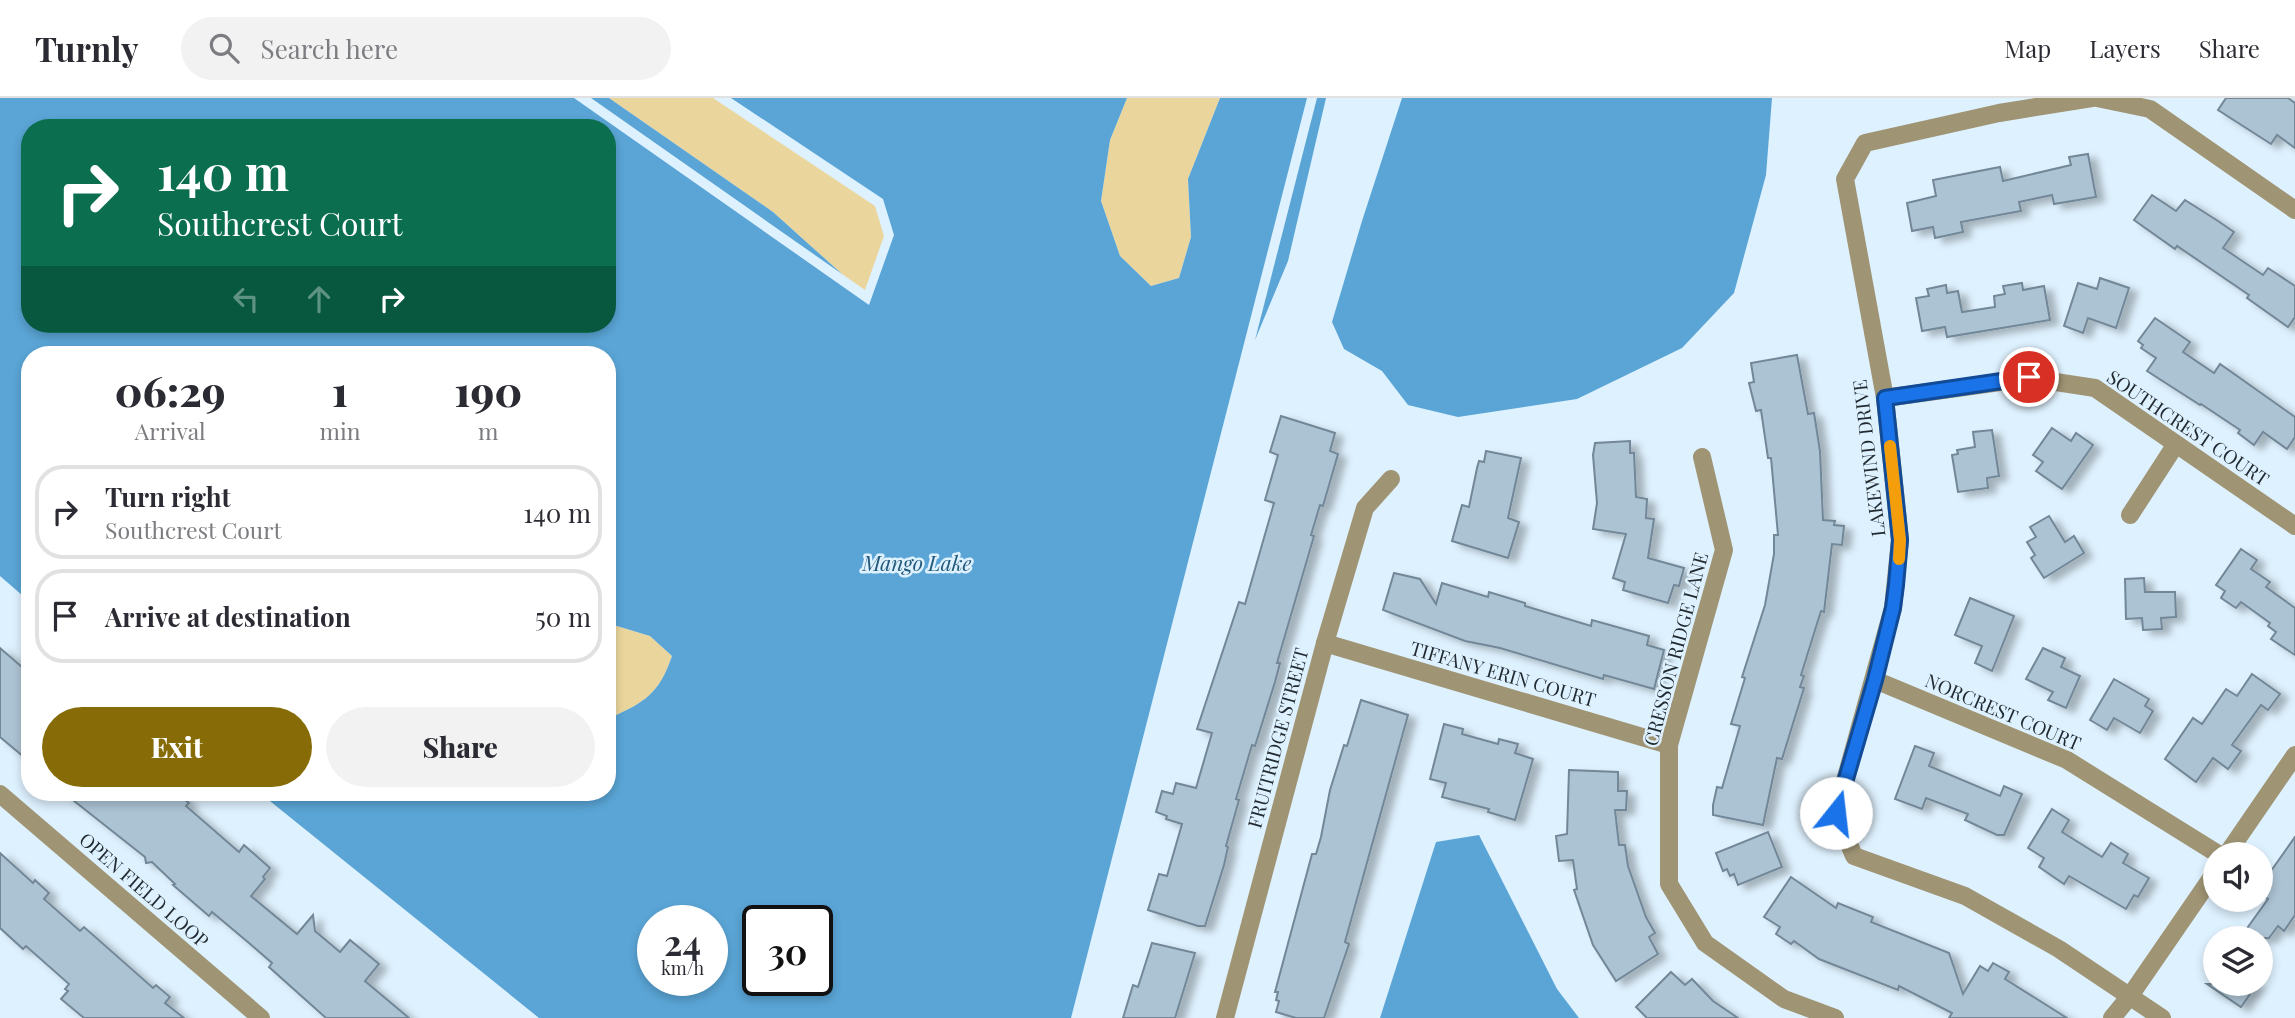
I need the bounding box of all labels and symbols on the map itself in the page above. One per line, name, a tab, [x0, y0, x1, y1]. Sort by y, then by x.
pin	[1999, 347, 2059, 407]
street label: SOUTHCREST COURT	[2102, 363, 2275, 491]
street label: LAKEWIND DRIVE	[1845, 378, 1891, 538]
water label: Mango Lake	[862, 548, 971, 576]
street label: CRESSON RIDGE LANE	[1637, 549, 1713, 748]
street label: TIFFANY ERIN COURT	[1408, 634, 1599, 712]
street label: FRUITRIDGE STREET	[1240, 645, 1314, 831]
street label: NORCREST COURT	[1922, 667, 2085, 756]
position arrow	[1799, 776, 1873, 850]
street label: OPEN FIELD LOOP	[74, 826, 215, 953]
speed limit sign: 30	[742, 905, 833, 996]

